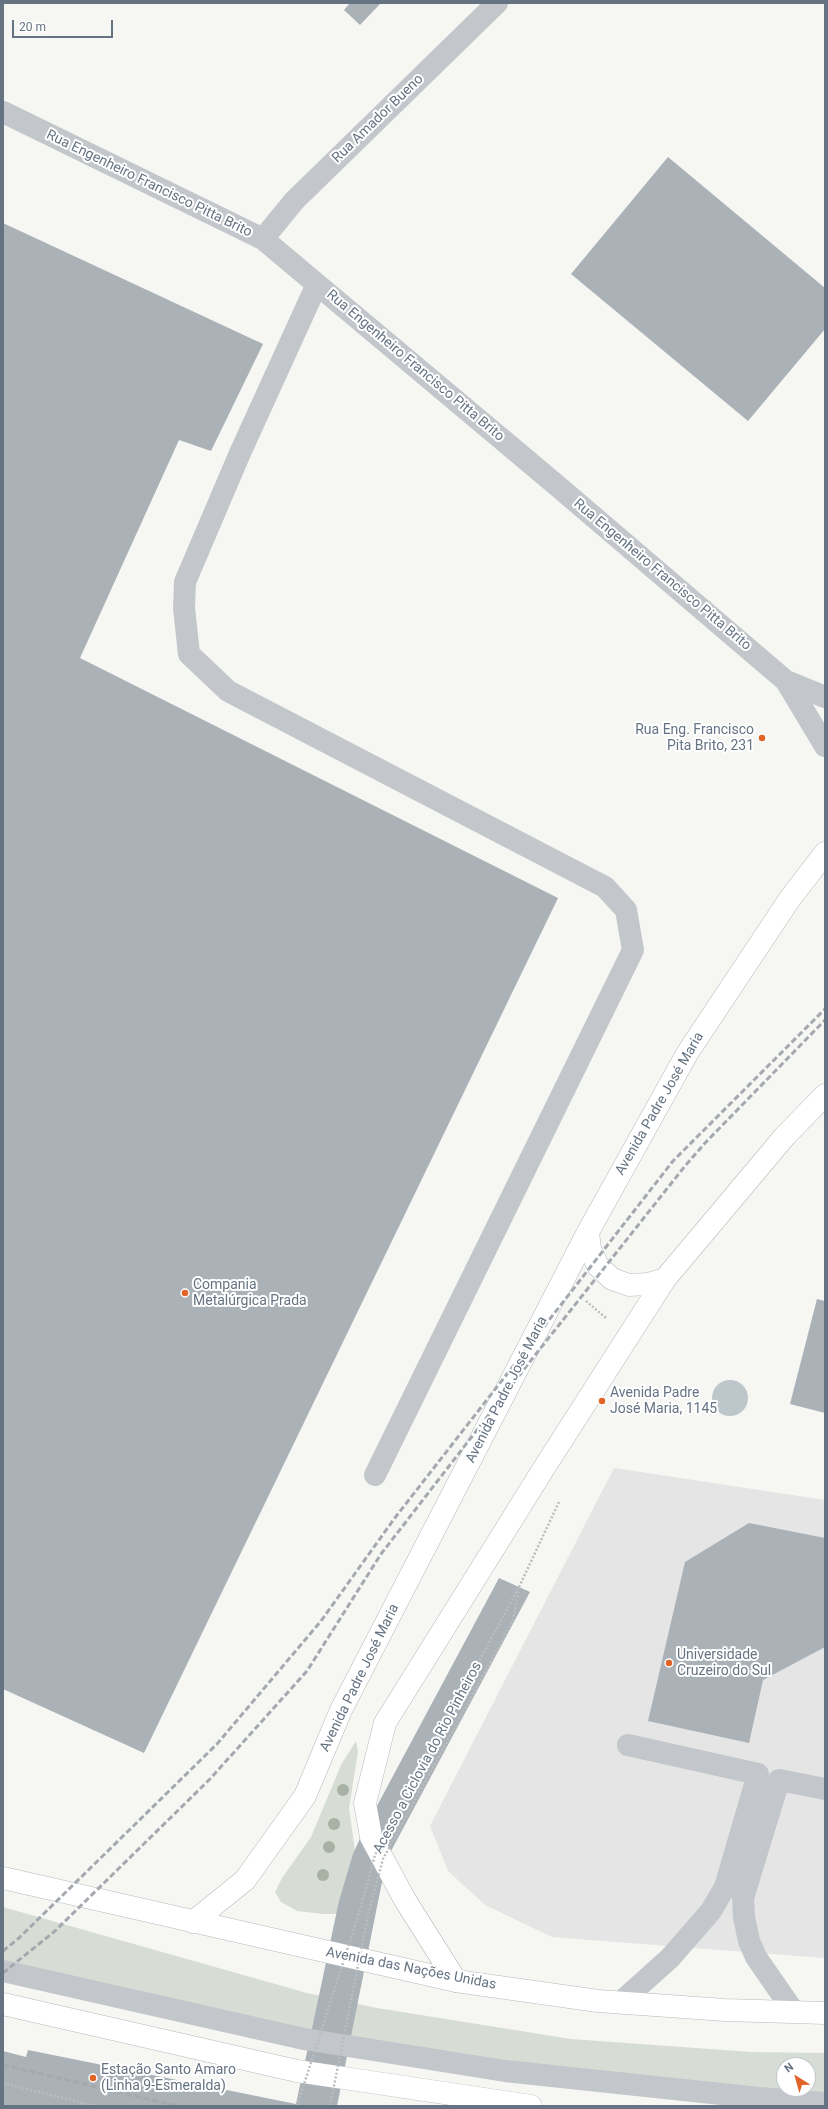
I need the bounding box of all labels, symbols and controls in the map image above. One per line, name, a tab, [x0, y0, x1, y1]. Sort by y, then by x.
scale bar	[14, 12, 115, 38]
text: 20 m	[19, 20, 46, 34]
street label: Rua Amador Bueno	[329, 71, 427, 167]
street label: Rua Engenheiro Francisco Pitta Brito	[43, 127, 255, 241]
street label: Rua Engenheiro Francisco Pitta Brito	[323, 287, 507, 445]
street label: Rua Engenheiro Francisco Pitta Brito	[570, 496, 754, 654]
place label: Rua Eng. Francisco Pita Brito, 231	[635, 722, 754, 754]
marker: Rua Eng. Francisco Pita Brito, 231	[757, 733, 767, 743]
street label: Avenida Padre José Maria	[612, 1030, 708, 1178]
place label: Compania Metalúrgica Prada	[193, 1277, 307, 1310]
marker: Compania Metalúrgica Prada	[180, 1288, 190, 1298]
street label: Avenida Padre José Maria	[463, 1314, 551, 1466]
place label: Avenida Padre José Maria, 1145	[610, 1385, 717, 1418]
marker: Avenida Padre José Maria, 1145	[597, 1396, 607, 1406]
street label: Avenida Padre José Maria	[317, 1601, 403, 1755]
place label: Universidade Cruzeiro do Sul	[677, 1647, 771, 1680]
marker: Universidade Cruzeiro do Sul	[664, 1658, 674, 1668]
street label: Acesso a Ciclovia do Rio Pinheiros	[370, 1659, 486, 1857]
street label: Avenida das Nações Unidas	[324, 1944, 498, 1994]
north arrow	[776, 2057, 816, 2097]
text: N	[782, 2060, 796, 2075]
place label: Estação Santo Amaro (Linha 9-Esmeralda)	[101, 2062, 236, 2094]
marker: Estação Santo Amaro (Linha 9-Esmeralda)	[88, 2073, 98, 2083]

